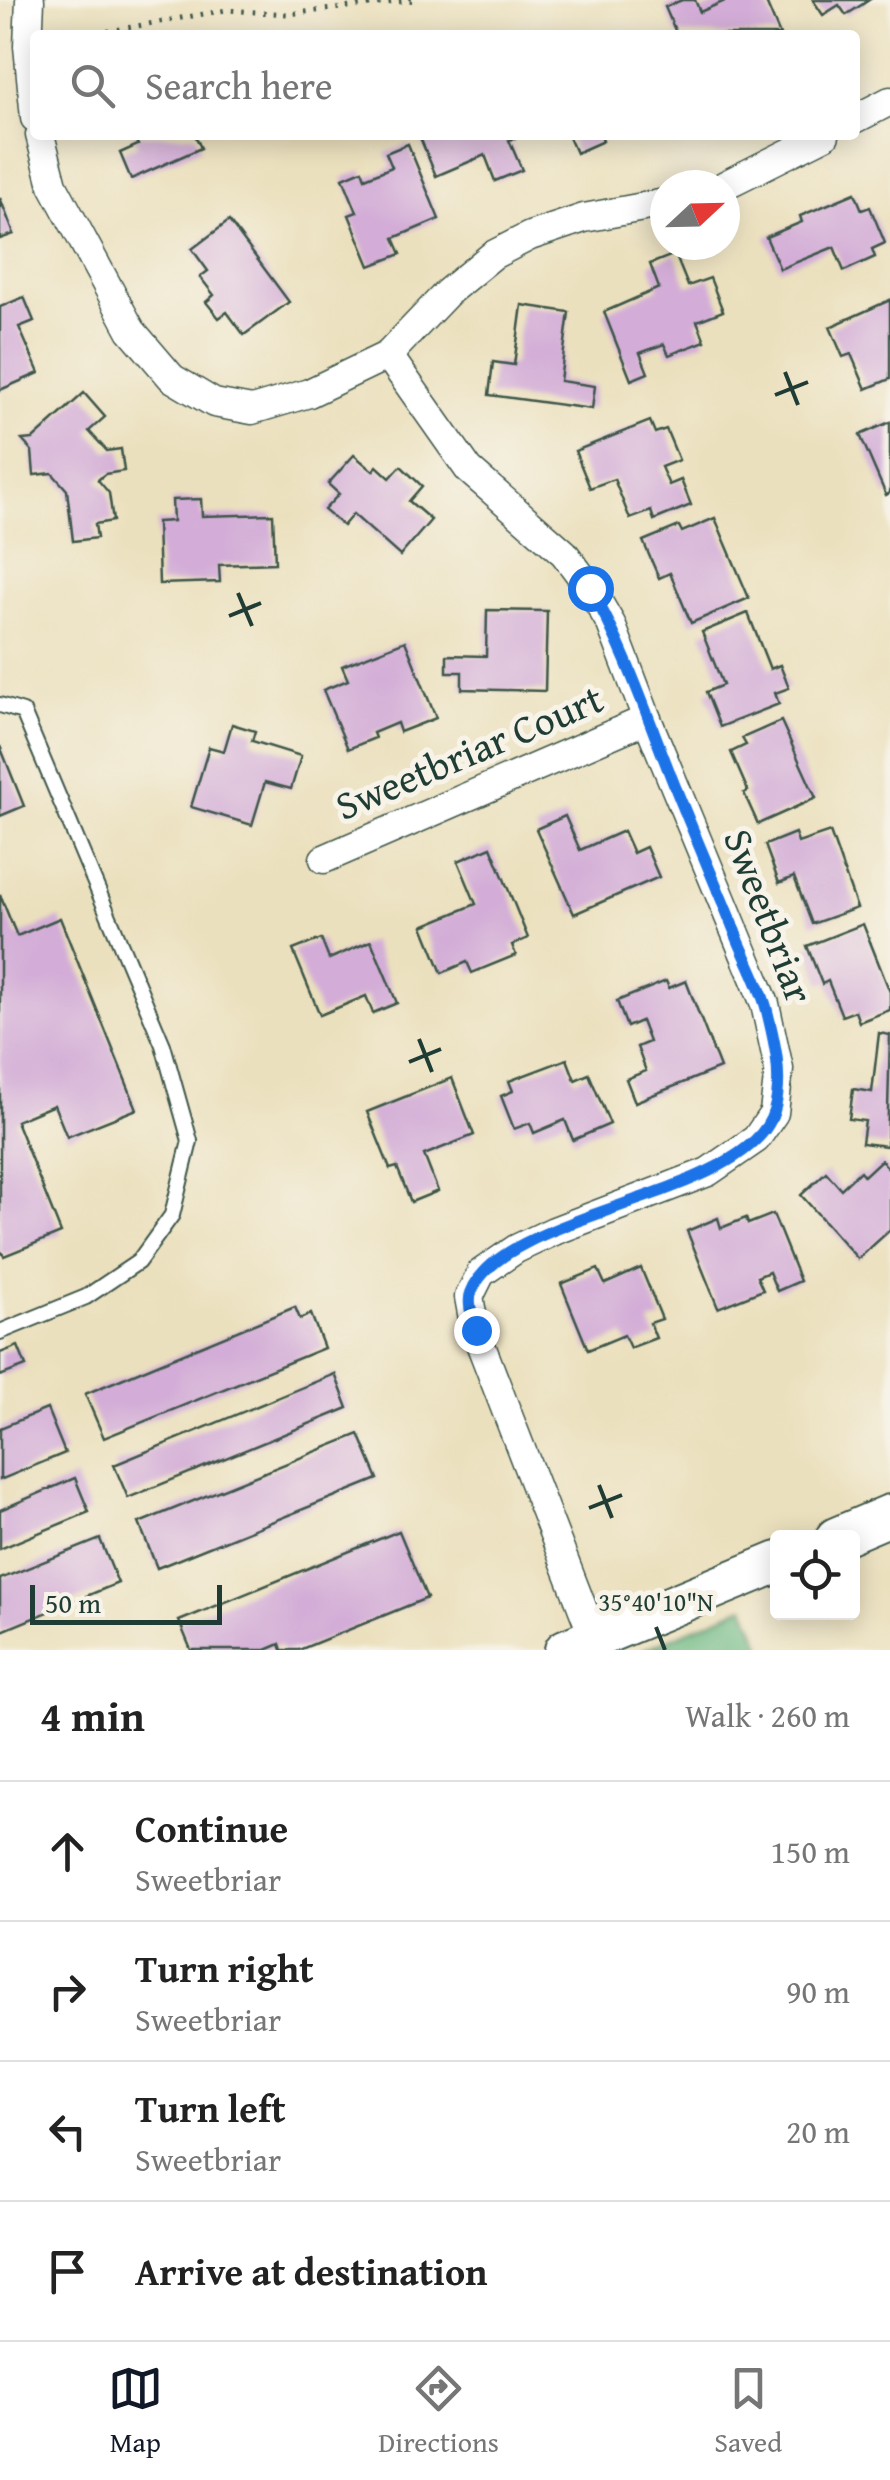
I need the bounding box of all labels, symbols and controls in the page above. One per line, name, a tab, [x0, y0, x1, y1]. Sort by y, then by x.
search box	[30, 30, 860, 140]
text: Search here	[145, 57, 333, 113]
icon: search	[65, 58, 120, 113]
north arrow	[650, 170, 740, 260]
route start	[568, 566, 614, 612]
street label: Sweetbriar Court	[326, 669, 612, 835]
street label: Sweetbriar	[709, 820, 830, 1012]
route end	[454, 1308, 500, 1354]
map controls	[770, 1530, 860, 1620]
button: locate	[770, 1530, 860, 1620]
scale bar	[30, 1580, 222, 1624]
text: 50 m	[45, 1582, 101, 1623]
text: 35°40'10"N	[599, 1584, 713, 1620]
text: 4 min	[40, 1685, 145, 1746]
text: Walk · 260 m	[685, 1692, 850, 1739]
text: Continue	[135, 1800, 288, 1856]
icon: ahead	[40, 1824, 95, 1879]
text: 150 m	[771, 1828, 850, 1875]
text: Sweetbriar	[135, 1856, 281, 1903]
text: Turn right	[135, 1940, 314, 1996]
icon: right	[40, 1964, 95, 2019]
text: 90 m	[786, 1968, 850, 2015]
text: Sweetbriar	[135, 1996, 281, 2043]
text: Turn left	[135, 2080, 286, 2136]
icon: left	[40, 2104, 95, 2159]
text: 20 m	[786, 2108, 850, 2155]
text: Sweetbriar	[135, 2136, 281, 2183]
text: Arrive at destination	[135, 2243, 488, 2299]
icon: arrive	[40, 2244, 95, 2299]
tab: Map	[108, 2361, 163, 2462]
tab: Directions	[378, 2361, 499, 2462]
tab: Saved	[714, 2361, 782, 2462]

